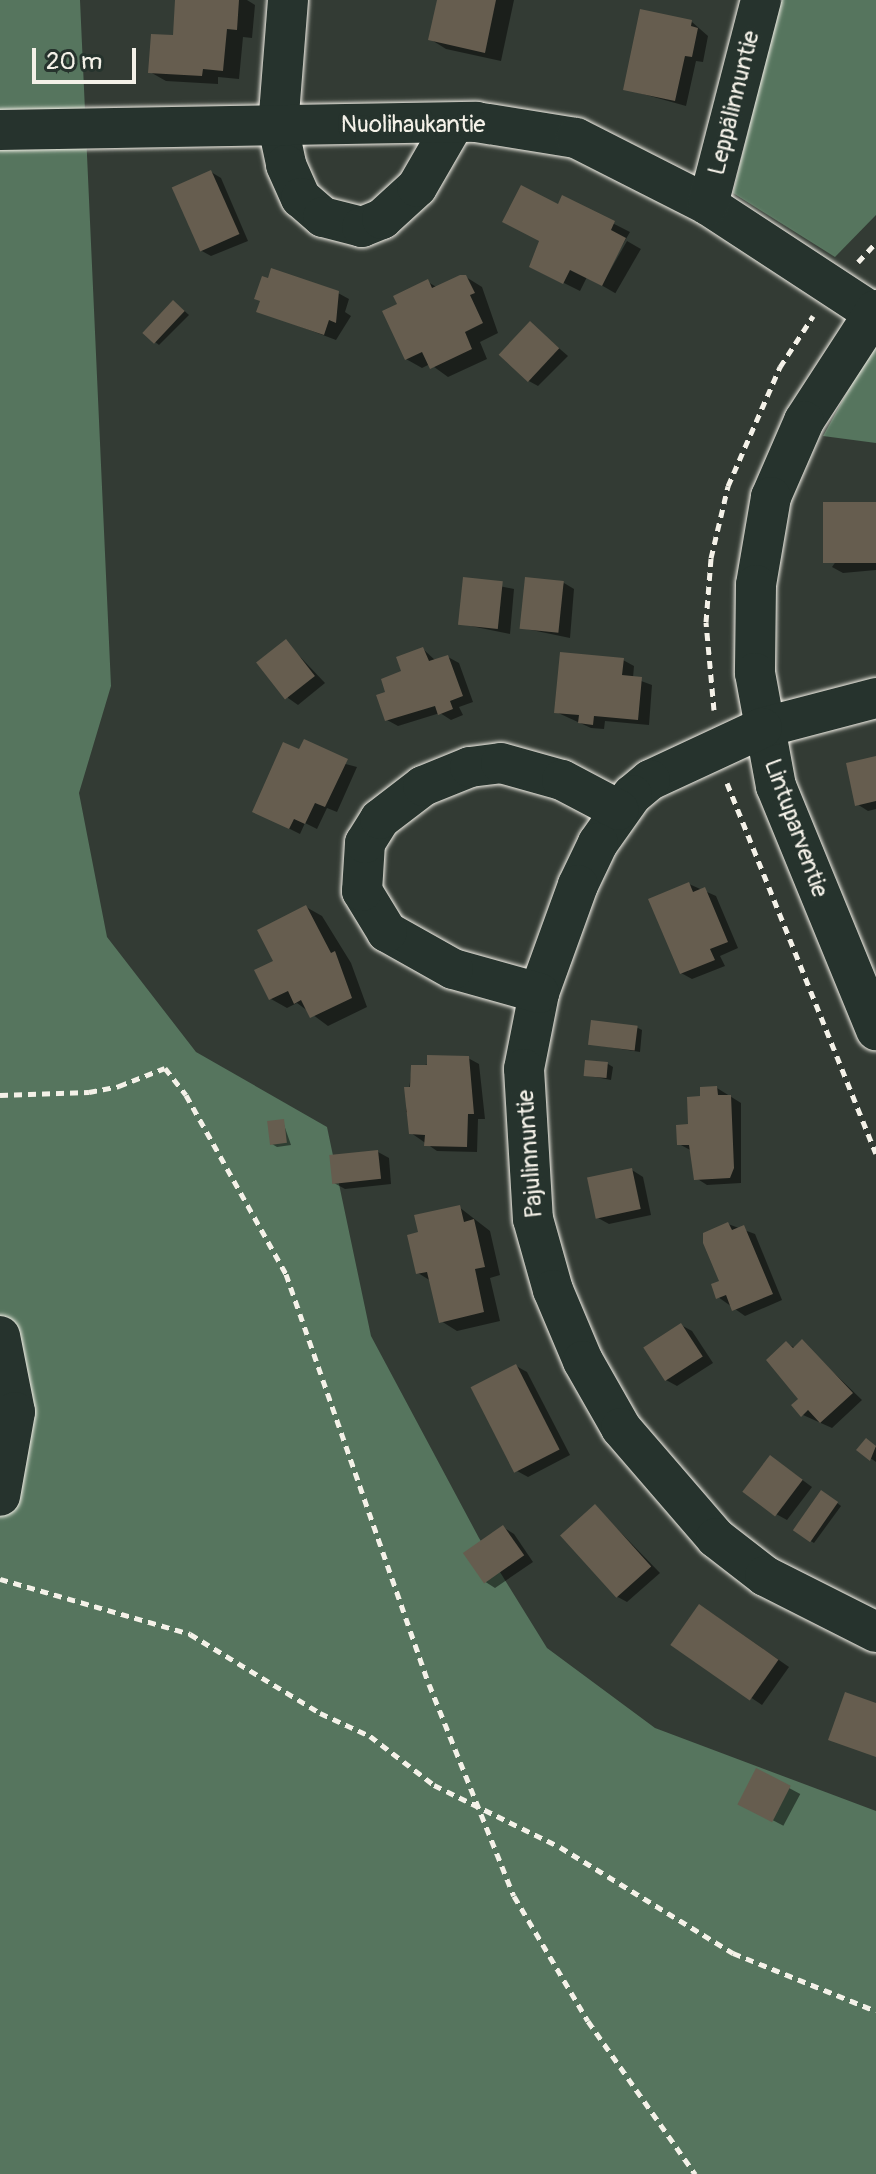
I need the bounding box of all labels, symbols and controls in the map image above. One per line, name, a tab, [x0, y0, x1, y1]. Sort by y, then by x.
street label: Leppälinnuntie	[702, 28, 766, 178]
scale bar	[36, 32, 140, 82]
text: 20 m	[46, 47, 102, 76]
street label: Nuolihaukantie	[341, 111, 485, 139]
street label: Lintuparventie	[758, 755, 834, 901]
street label: Pajulinnuntie	[511, 1089, 549, 1219]

